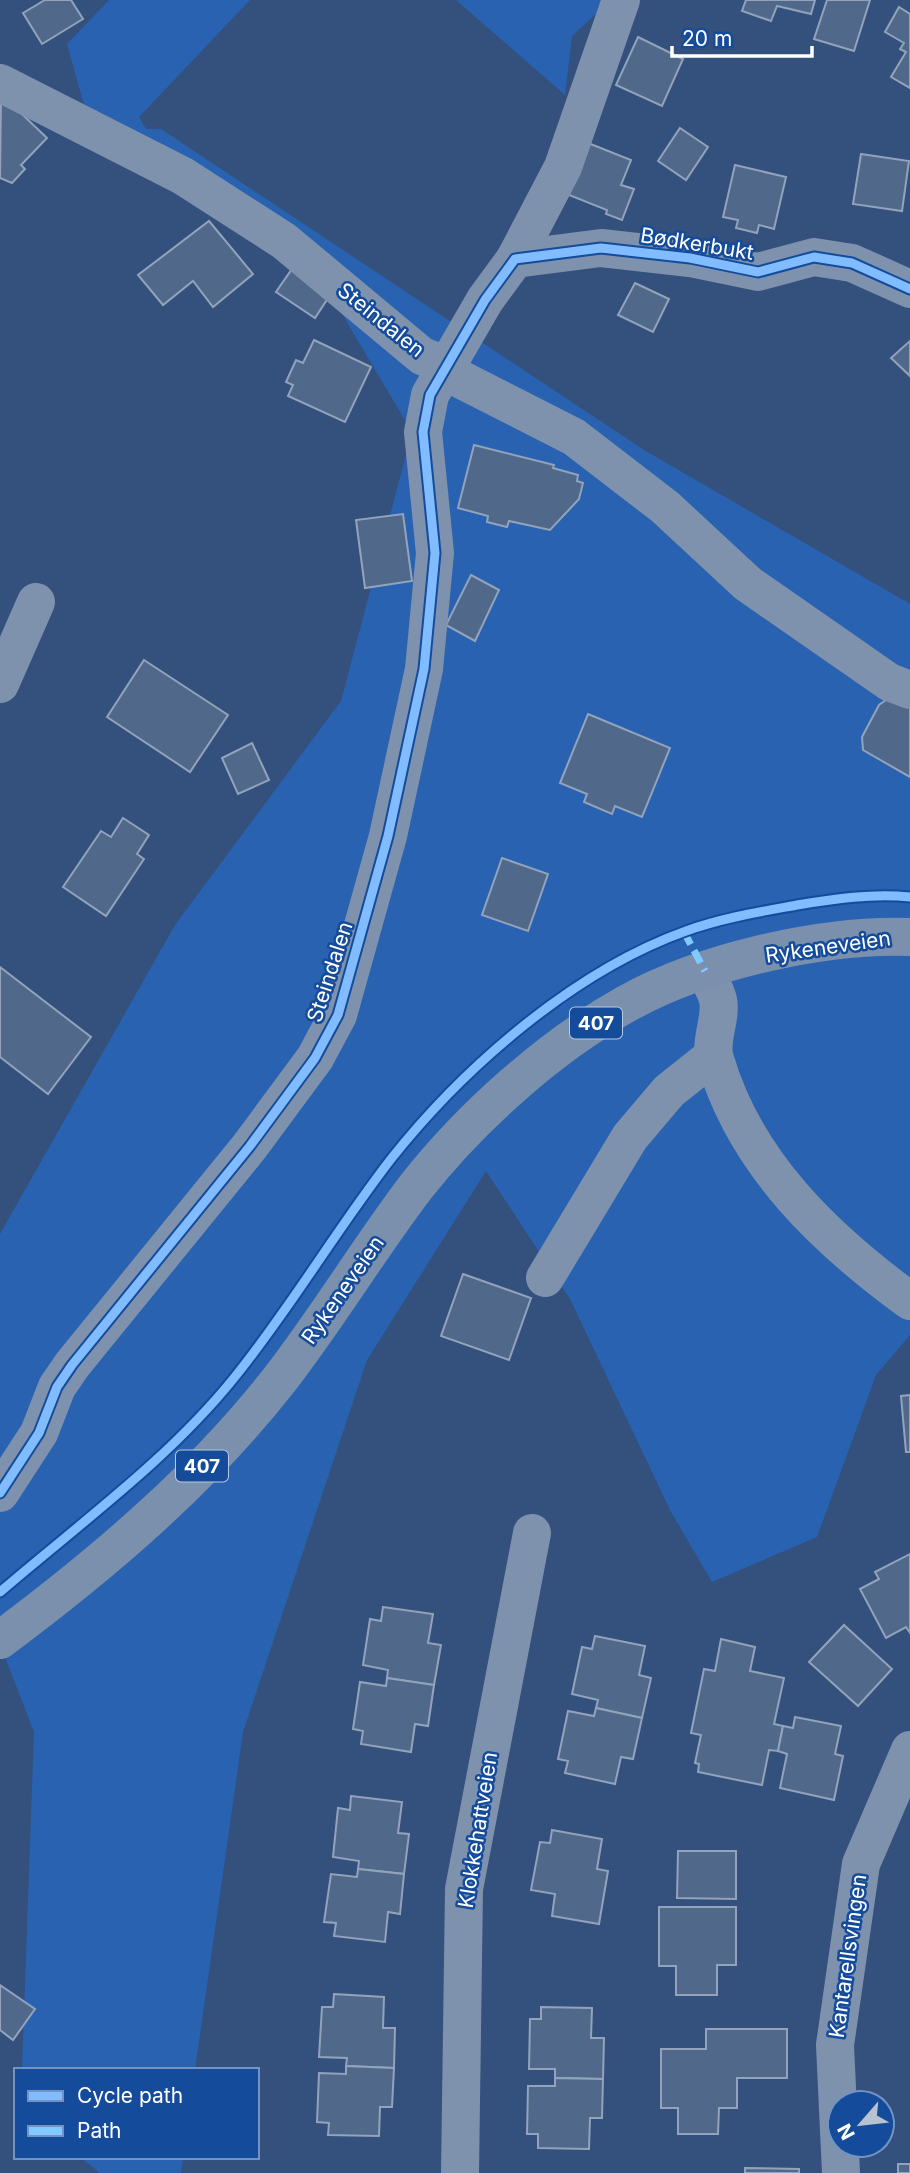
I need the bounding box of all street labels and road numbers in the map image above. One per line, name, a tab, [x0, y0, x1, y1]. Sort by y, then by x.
street label: Bødkerbukt	[639, 222, 756, 265]
street label: Steindalen	[333, 277, 430, 362]
street label: Steindalen	[302, 918, 358, 1025]
street label: Rykeneveien	[764, 925, 892, 968]
road number: 407	[570, 1007, 622, 1038]
street label: Rykeneveien	[296, 1231, 389, 1349]
road number: 407	[176, 1450, 228, 1482]
street label: Klokkehattveien	[453, 1750, 502, 1910]
street label: Kantarellsvingen	[824, 1873, 871, 2039]

